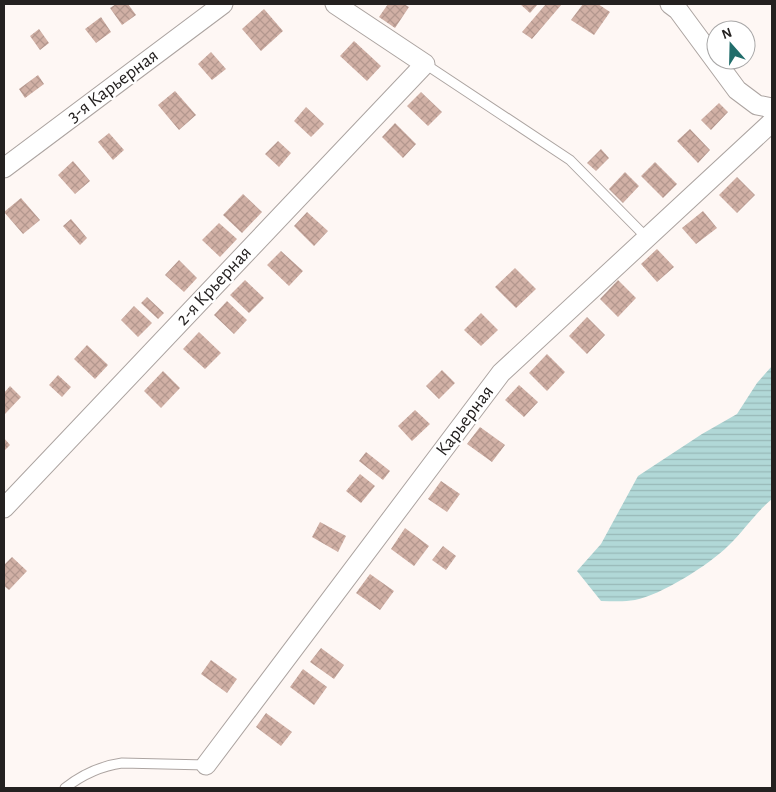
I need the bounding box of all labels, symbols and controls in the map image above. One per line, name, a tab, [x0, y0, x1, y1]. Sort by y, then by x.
north arrow	[706, 20, 756, 70]
text: N	[720, 25, 734, 42]
street label: 3-я Карьерная	[64, 46, 162, 126]
street label: 2-я Крьерная	[173, 243, 255, 329]
street label: Карьерная	[432, 382, 498, 460]

